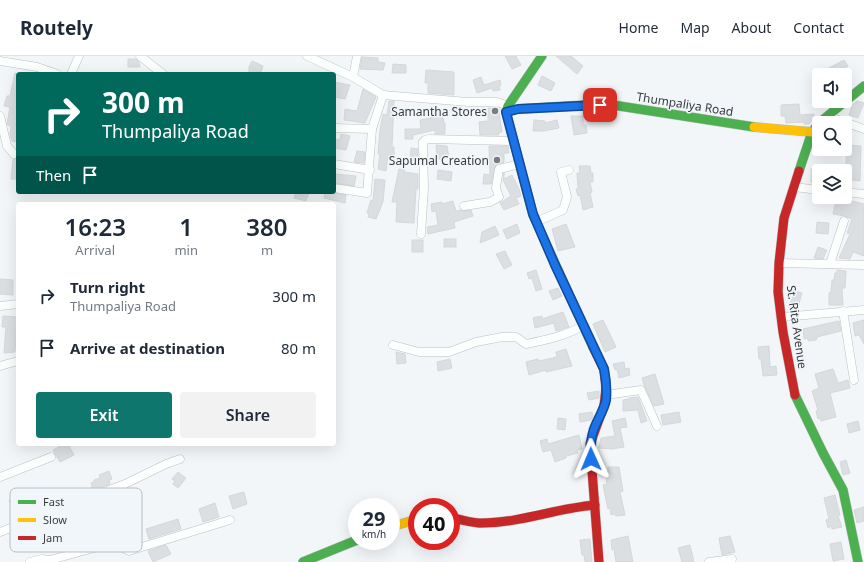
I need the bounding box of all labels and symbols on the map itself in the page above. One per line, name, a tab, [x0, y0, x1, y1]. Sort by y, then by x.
pin	[583, 88, 617, 122]
street label: Thumpaliya Road	[635, 88, 735, 120]
place label: Samantha Stores	[391, 103, 487, 120]
marker: Samantha Stores	[490, 106, 500, 116]
place label: Sapumal Creation	[389, 152, 489, 169]
marker: Sapumal Creation	[492, 155, 502, 165]
street label: St. Rita Avenue	[783, 284, 811, 370]
position arrow	[570, 438, 612, 480]
legend	[10, 488, 142, 552]
text: Fast	[43, 494, 64, 509]
speed limit sign: 40	[408, 498, 460, 550]
text: Slow	[43, 512, 67, 527]
text: Jam	[42, 530, 62, 545]

